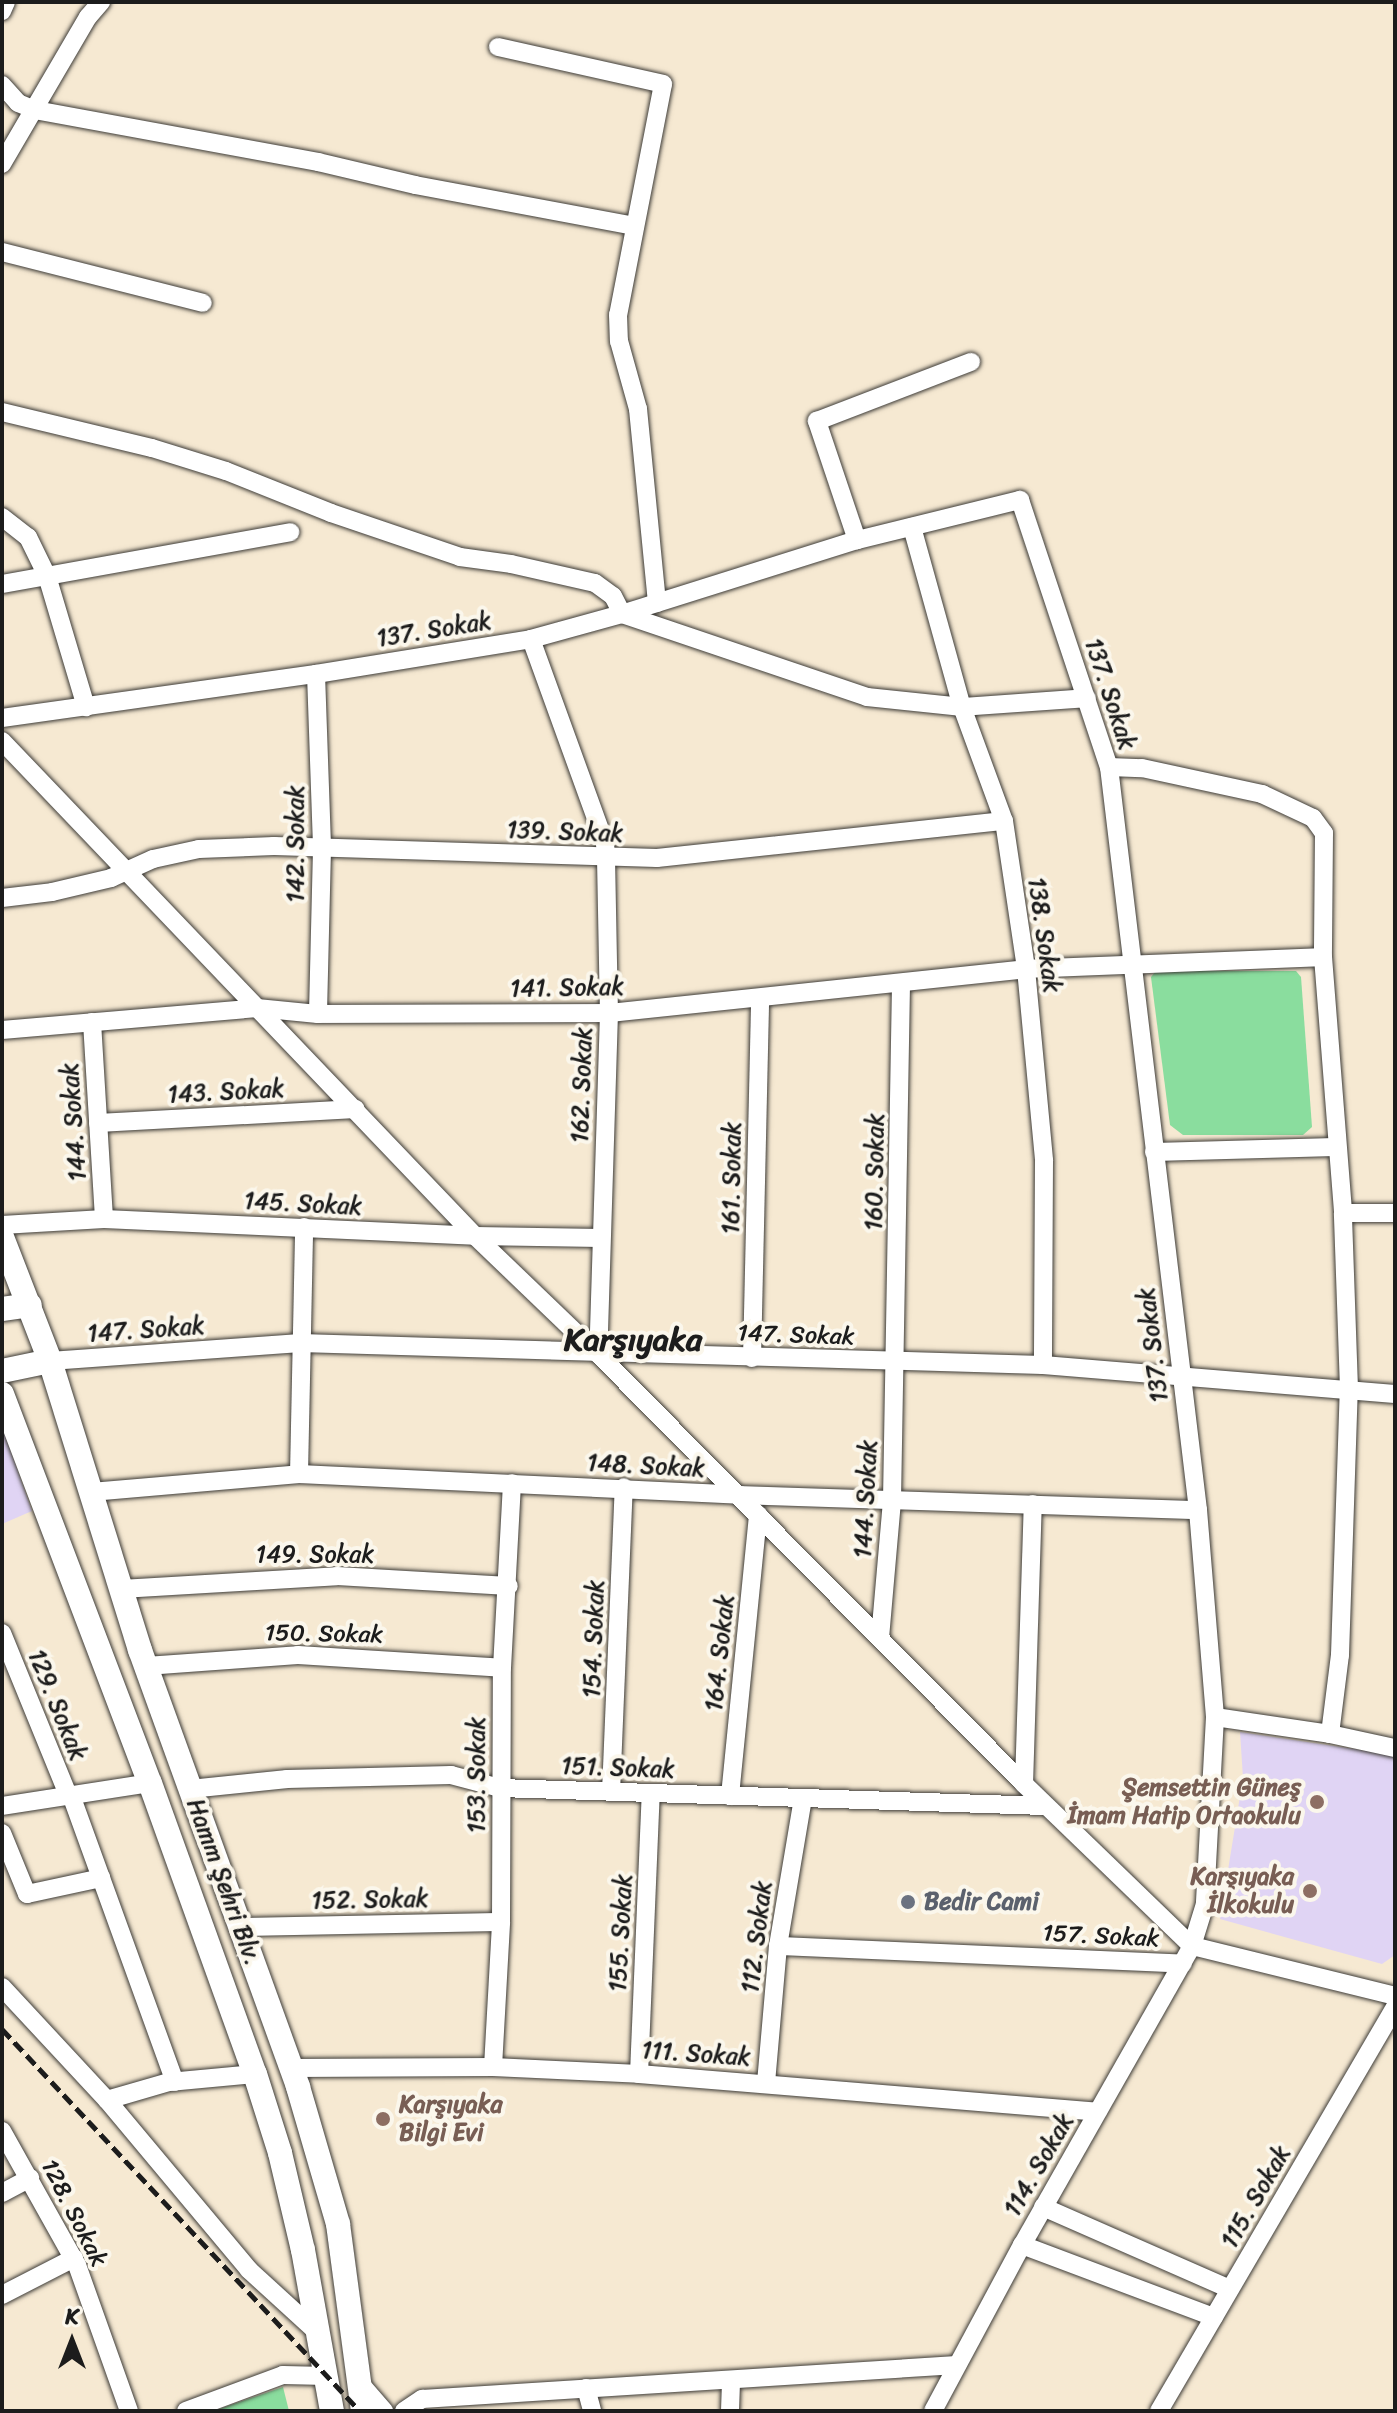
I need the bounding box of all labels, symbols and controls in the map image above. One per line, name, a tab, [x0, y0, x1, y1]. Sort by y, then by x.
street label: 137. Sokak	[375, 607, 493, 653]
street label: 137. Sokak	[1078, 635, 1142, 753]
street label: 142. Sokak	[282, 785, 310, 903]
street label: 139. Sokak	[506, 816, 624, 848]
street label: 138. Sokak	[1022, 875, 1066, 995]
street label: 141. Sokak	[510, 973, 624, 1003]
street label: 162. Sokak	[566, 1027, 598, 1143]
street label: 144. Sokak	[55, 1062, 93, 1182]
street label: 143. Sokak	[167, 1075, 285, 1109]
street label: 160. Sokak	[860, 1113, 890, 1231]
street label: 161. Sokak	[717, 1122, 747, 1234]
street label: 145. Sokak	[243, 1187, 363, 1221]
street label: 137. Sokak	[1132, 1286, 1174, 1404]
street label: 147. Sokak	[86, 1312, 206, 1348]
street label: 147. Sokak	[737, 1319, 855, 1351]
district label: Karşıyaka	[564, 1321, 702, 1359]
street label: 144. Sokak	[849, 1439, 883, 1559]
street label: 148. Sokak	[586, 1449, 706, 1483]
street label: 149. Sokak	[256, 1541, 374, 1569]
street label: 154. Sokak	[578, 1579, 610, 1699]
street label: 164. Sokak	[700, 1593, 740, 1713]
street label: 150. Sokak	[265, 1619, 383, 1649]
street label: 129. Sokak	[22, 1645, 92, 1765]
street label: 153. Sokak	[463, 1717, 491, 1833]
street label: 151. Sokak	[561, 1752, 675, 1784]
place label: Şemsettin Güneş İmam Hatip Ortaokulu	[1066, 1774, 1301, 1830]
marker: Şemsettin Güneş İmam Hatip Ortaokulu	[1308, 1793, 1326, 1811]
street label: Hamm Şehri Blv.	[181, 1795, 267, 1969]
place label: Karşıyaka İlkokulu	[1191, 1863, 1294, 1919]
street label: 155. Sokak	[604, 1873, 638, 1993]
street label: 112. Sokak	[736, 1879, 778, 1995]
marker: Karşıyaka İlkokulu	[1301, 1882, 1319, 1900]
street label: 152. Sokak	[311, 1885, 429, 1915]
place label: Bedir Cami	[924, 1888, 1039, 1916]
marker: Bedir Cami	[899, 1893, 917, 1911]
street label: 157. Sokak	[1042, 1919, 1160, 1953]
street label: 111. Sokak	[641, 2036, 751, 2072]
place label: Karşıyaka Bilgi Evi	[399, 2091, 502, 2147]
street label: 114. Sokak	[998, 2108, 1080, 2222]
marker: Karşıyaka Bilgi Evi	[374, 2110, 392, 2128]
street label: 115. Sokak	[1215, 2141, 1297, 2253]
street label: 128. Sokak	[35, 2154, 113, 2272]
text: K	[65, 2297, 79, 2336]
north arrow	[32, 2301, 112, 2381]

